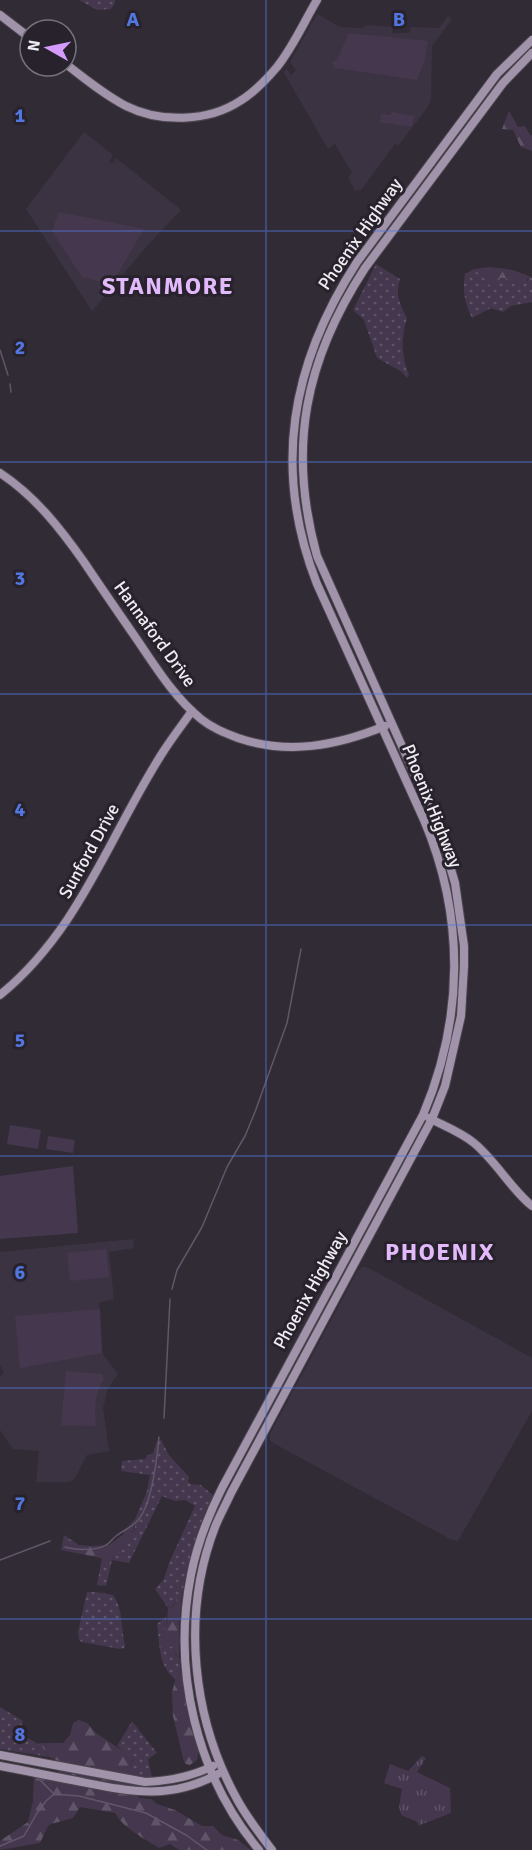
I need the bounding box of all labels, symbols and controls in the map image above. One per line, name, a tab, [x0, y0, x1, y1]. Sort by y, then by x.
text: A	[127, 7, 140, 32]
text: B	[393, 7, 405, 32]
north arrow	[18, 18, 78, 78]
text: N	[23, 39, 45, 53]
text: 1	[15, 103, 26, 128]
street label: Phoenix Highway	[313, 173, 407, 294]
district label: STANMORE	[102, 271, 234, 301]
text: 2	[15, 335, 25, 360]
text: 3	[15, 566, 25, 591]
street label: Hannaford Drive	[109, 577, 201, 691]
street label: Phoenix Highway	[397, 741, 467, 872]
text: 4	[15, 797, 26, 822]
street label: Sunford Drive	[54, 800, 124, 902]
text: 5	[15, 1028, 25, 1053]
street label: Phoenix Highway	[269, 1227, 352, 1353]
district label: PHOENIX	[385, 1237, 495, 1267]
text: 6	[15, 1260, 26, 1285]
text: 7	[15, 1491, 26, 1516]
text: 8	[15, 1722, 26, 1747]

